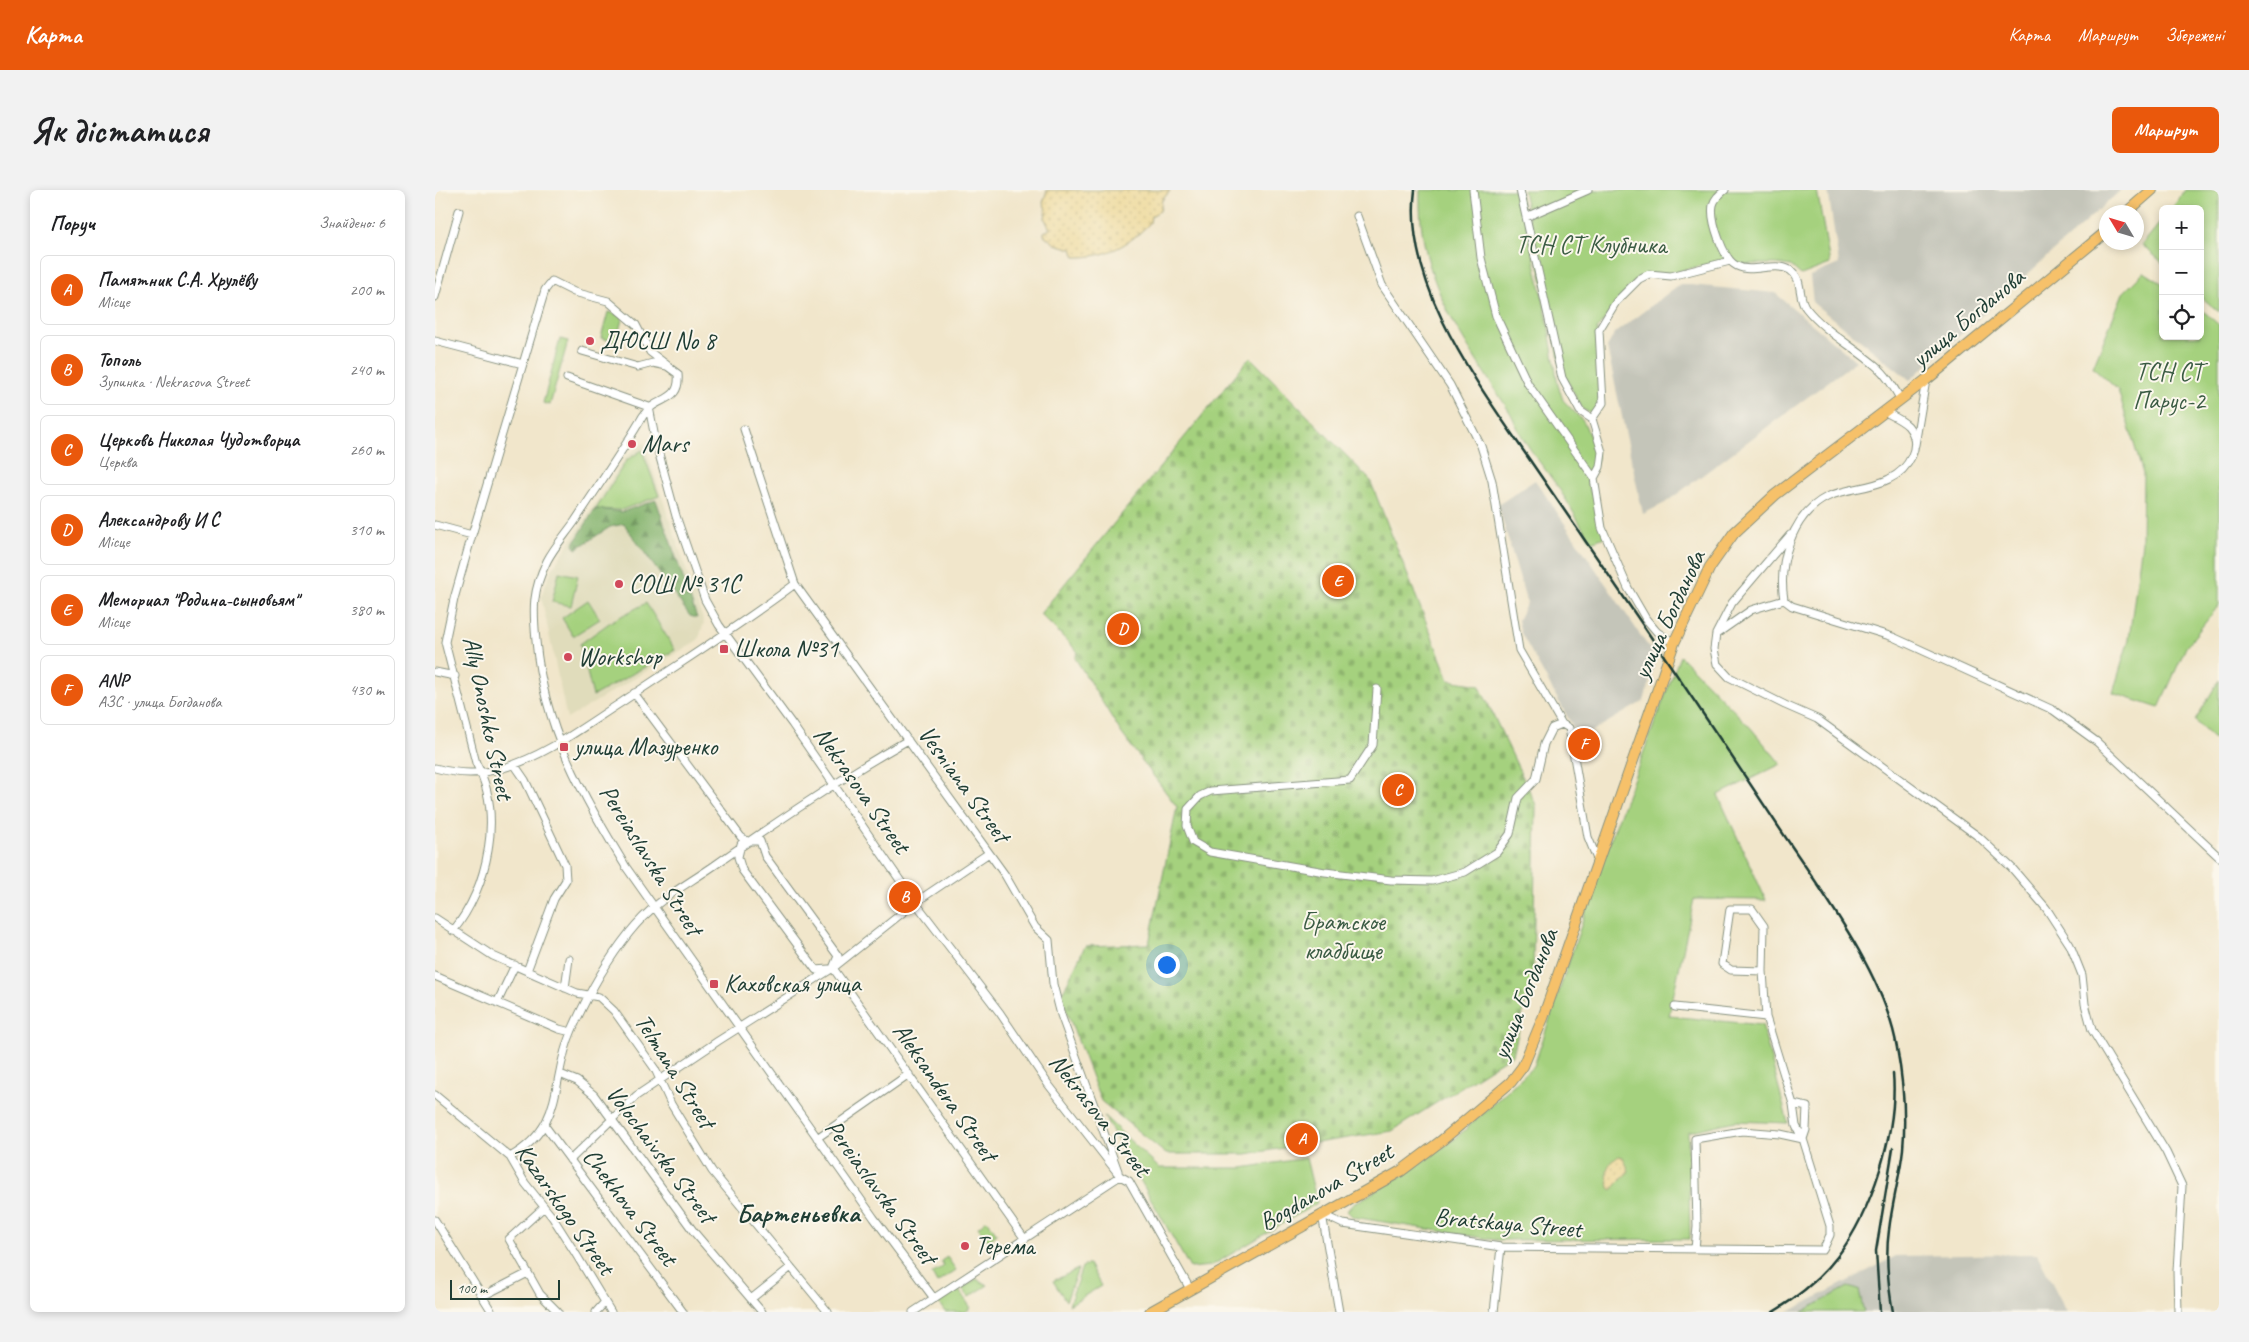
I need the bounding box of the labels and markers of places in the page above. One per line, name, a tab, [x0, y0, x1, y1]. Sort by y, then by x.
place label: ДЮСШ No 8	[600, 325, 718, 357]
marker: ДЮСШ No 8	[584, 335, 596, 347]
place label: Mars	[642, 428, 691, 460]
marker: Mars	[626, 438, 638, 450]
pin: E	[1322, 562, 1354, 600]
place label: СОШ № 31С	[629, 568, 743, 600]
marker: СОШ № 31С	[613, 578, 625, 590]
pin: D	[1107, 610, 1139, 648]
place label: Школа №31	[734, 633, 840, 665]
place label: Workshop	[578, 641, 663, 673]
marker: Школа №31	[718, 643, 730, 655]
marker: Workshop	[562, 651, 574, 663]
pin: F	[1568, 725, 1600, 763]
place label: улица Мазуренко	[572, 731, 719, 763]
marker: улица Мазуренко	[558, 741, 570, 753]
pin: C	[1382, 771, 1414, 809]
pin: B	[889, 878, 921, 916]
place label: Каховская улица	[724, 968, 863, 1000]
marker: Каховская улица	[708, 978, 720, 990]
pin: A	[1286, 1120, 1318, 1158]
place label: Терема	[975, 1230, 1037, 1262]
marker: Терема	[959, 1240, 971, 1252]

